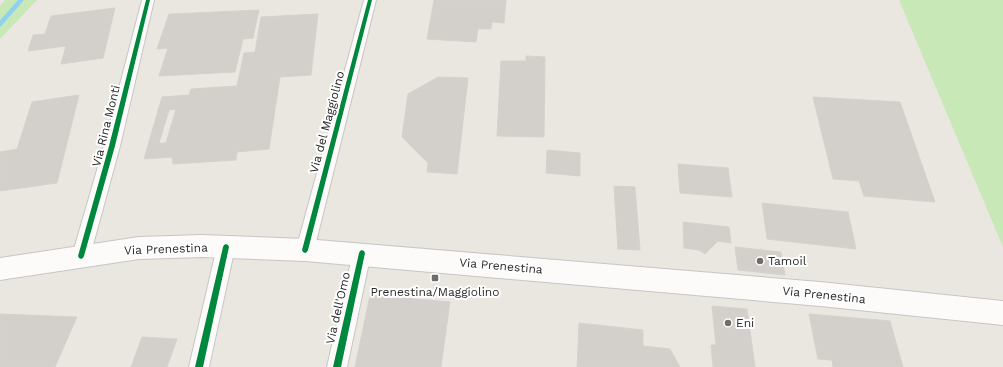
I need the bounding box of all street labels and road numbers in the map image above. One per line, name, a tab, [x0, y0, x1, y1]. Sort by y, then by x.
street label: Via del Maggiolino	[307, 69, 347, 175]
street label: Via Rina Monti	[89, 84, 123, 168]
street label: Via Prenestina	[124, 241, 208, 257]
street label: Via Prenestina	[459, 255, 543, 277]
street label: Via dell'Omo	[323, 271, 353, 345]
street label: Via Prenestina	[782, 284, 867, 306]

